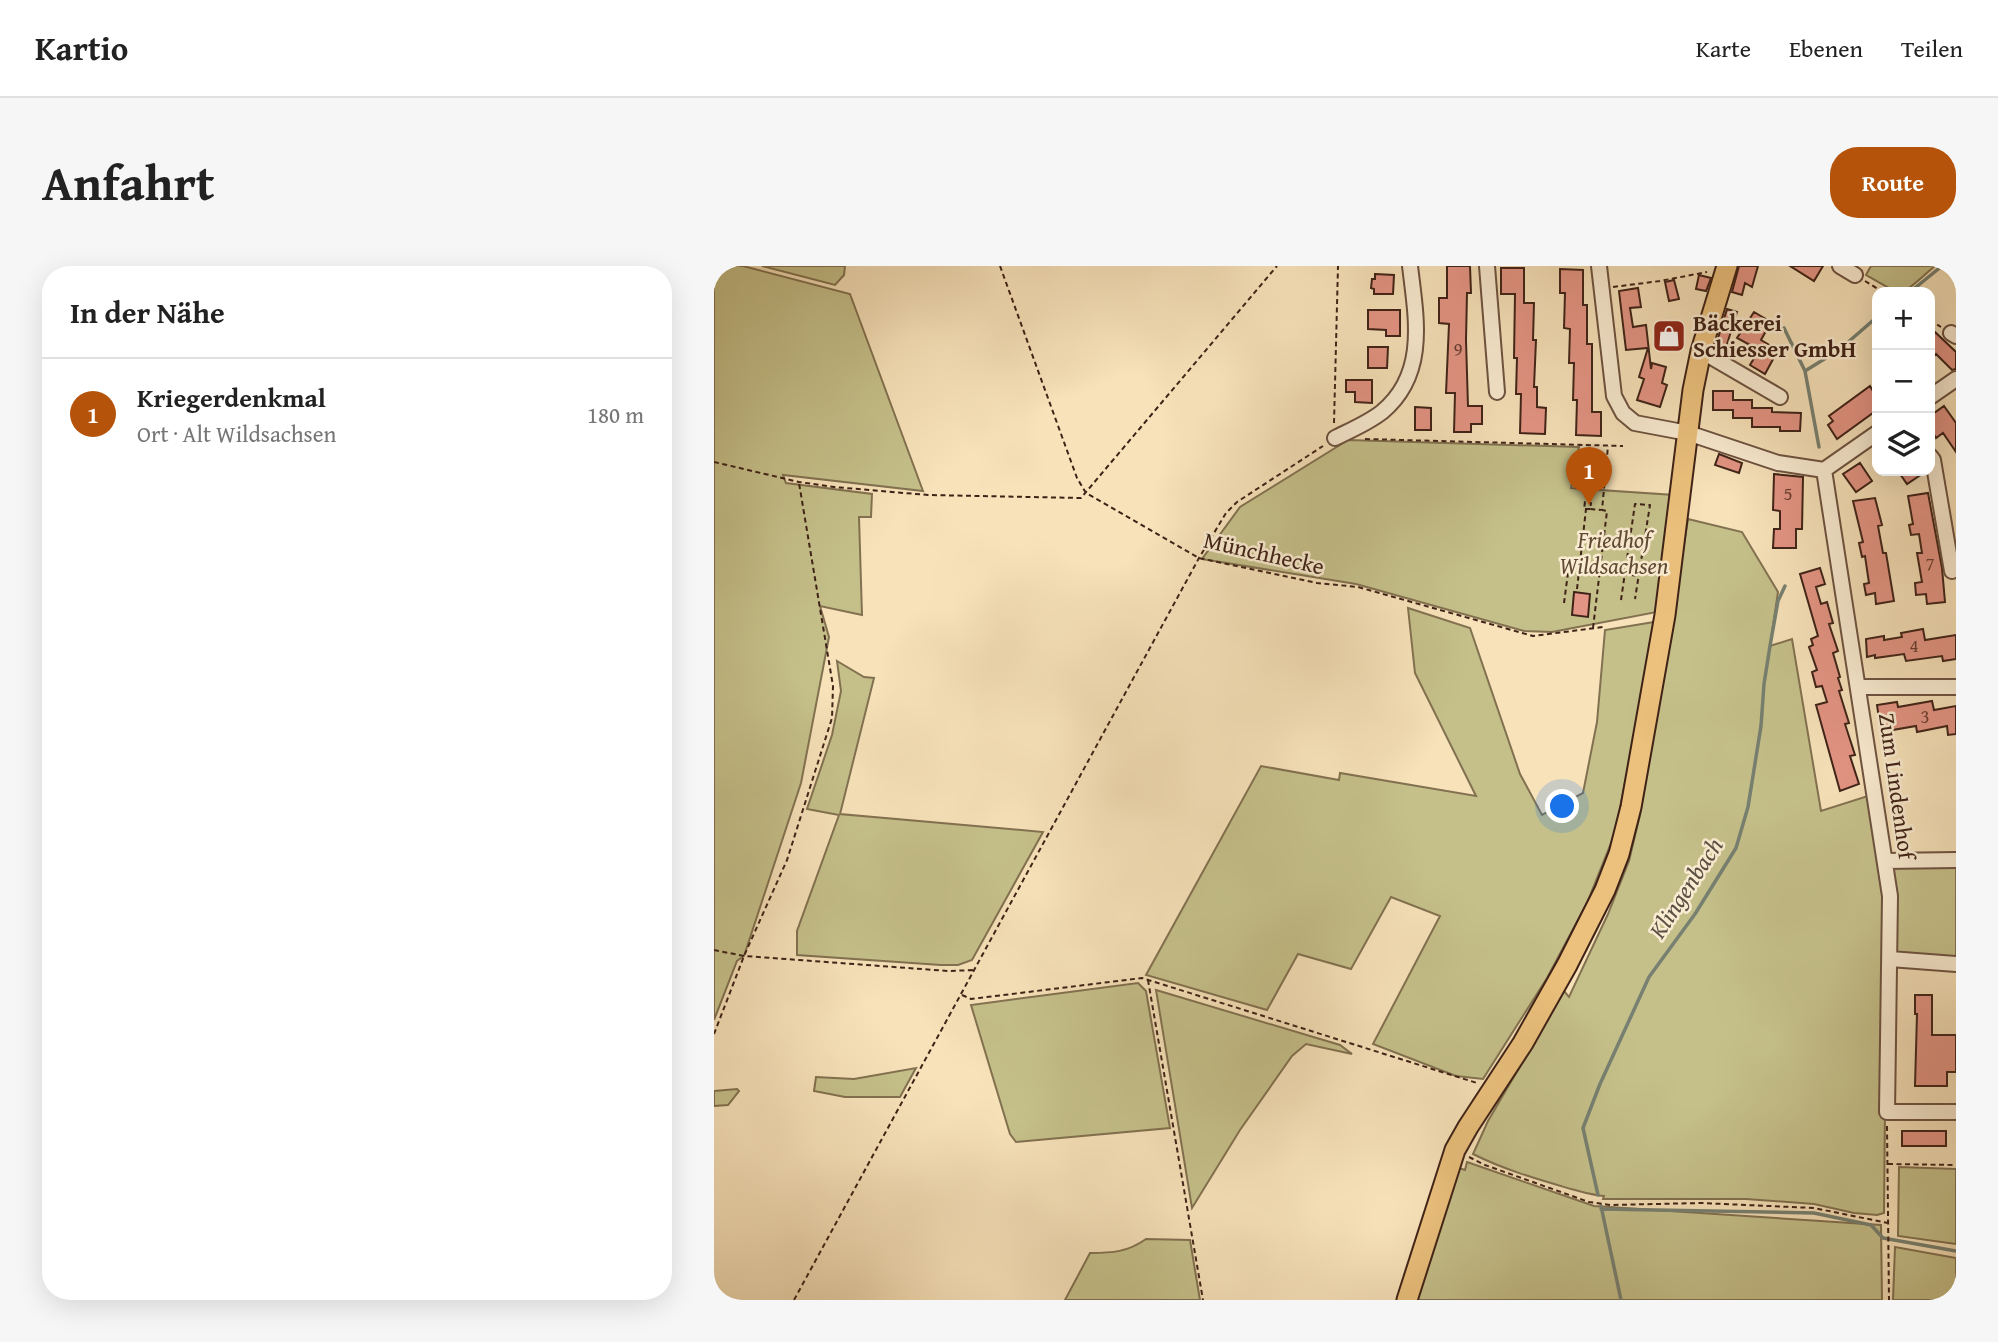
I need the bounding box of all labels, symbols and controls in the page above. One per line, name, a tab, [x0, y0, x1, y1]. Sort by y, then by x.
text: Kartio	[35, 24, 128, 72]
text: Karte	[1696, 31, 1751, 66]
text: Ebenen	[1789, 31, 1863, 66]
text: Teilen	[1901, 31, 1963, 66]
text: Anfahrt	[42, 146, 215, 218]
button: Route	[1830, 147, 1956, 218]
map controls	[1872, 287, 1935, 476]
button: +	[1872, 287, 1935, 350]
text: In der Nähe	[70, 290, 225, 334]
place label: Bäckerei Schiesser GmbH	[1693, 306, 1856, 365]
shop icon: Bäckerei Schiesser GmbH	[1650, 317, 1688, 355]
house number: 9	[1453, 335, 1463, 363]
button: −	[1872, 350, 1935, 413]
text: Kriegerdenkmal	[137, 378, 326, 417]
text: 1	[87, 398, 99, 431]
text: 180 m	[587, 398, 644, 431]
button: layers	[1872, 413, 1935, 476]
text: Ort · Alt Wildsachsen	[137, 417, 336, 450]
pin: 1	[1566, 447, 1612, 505]
house number: 5	[1783, 479, 1793, 507]
street label: Münchhecke	[1201, 523, 1328, 582]
park label: Friedhof Wildsachsen	[1560, 523, 1669, 582]
house number: 7	[1925, 549, 1935, 577]
house number: 4	[1909, 631, 1919, 659]
house number: 3	[1920, 702, 1930, 730]
street label: Zum Lindenhof	[1871, 711, 1924, 864]
your location	[1545, 789, 1579, 823]
water label: Klingenbach	[1639, 830, 1731, 946]

